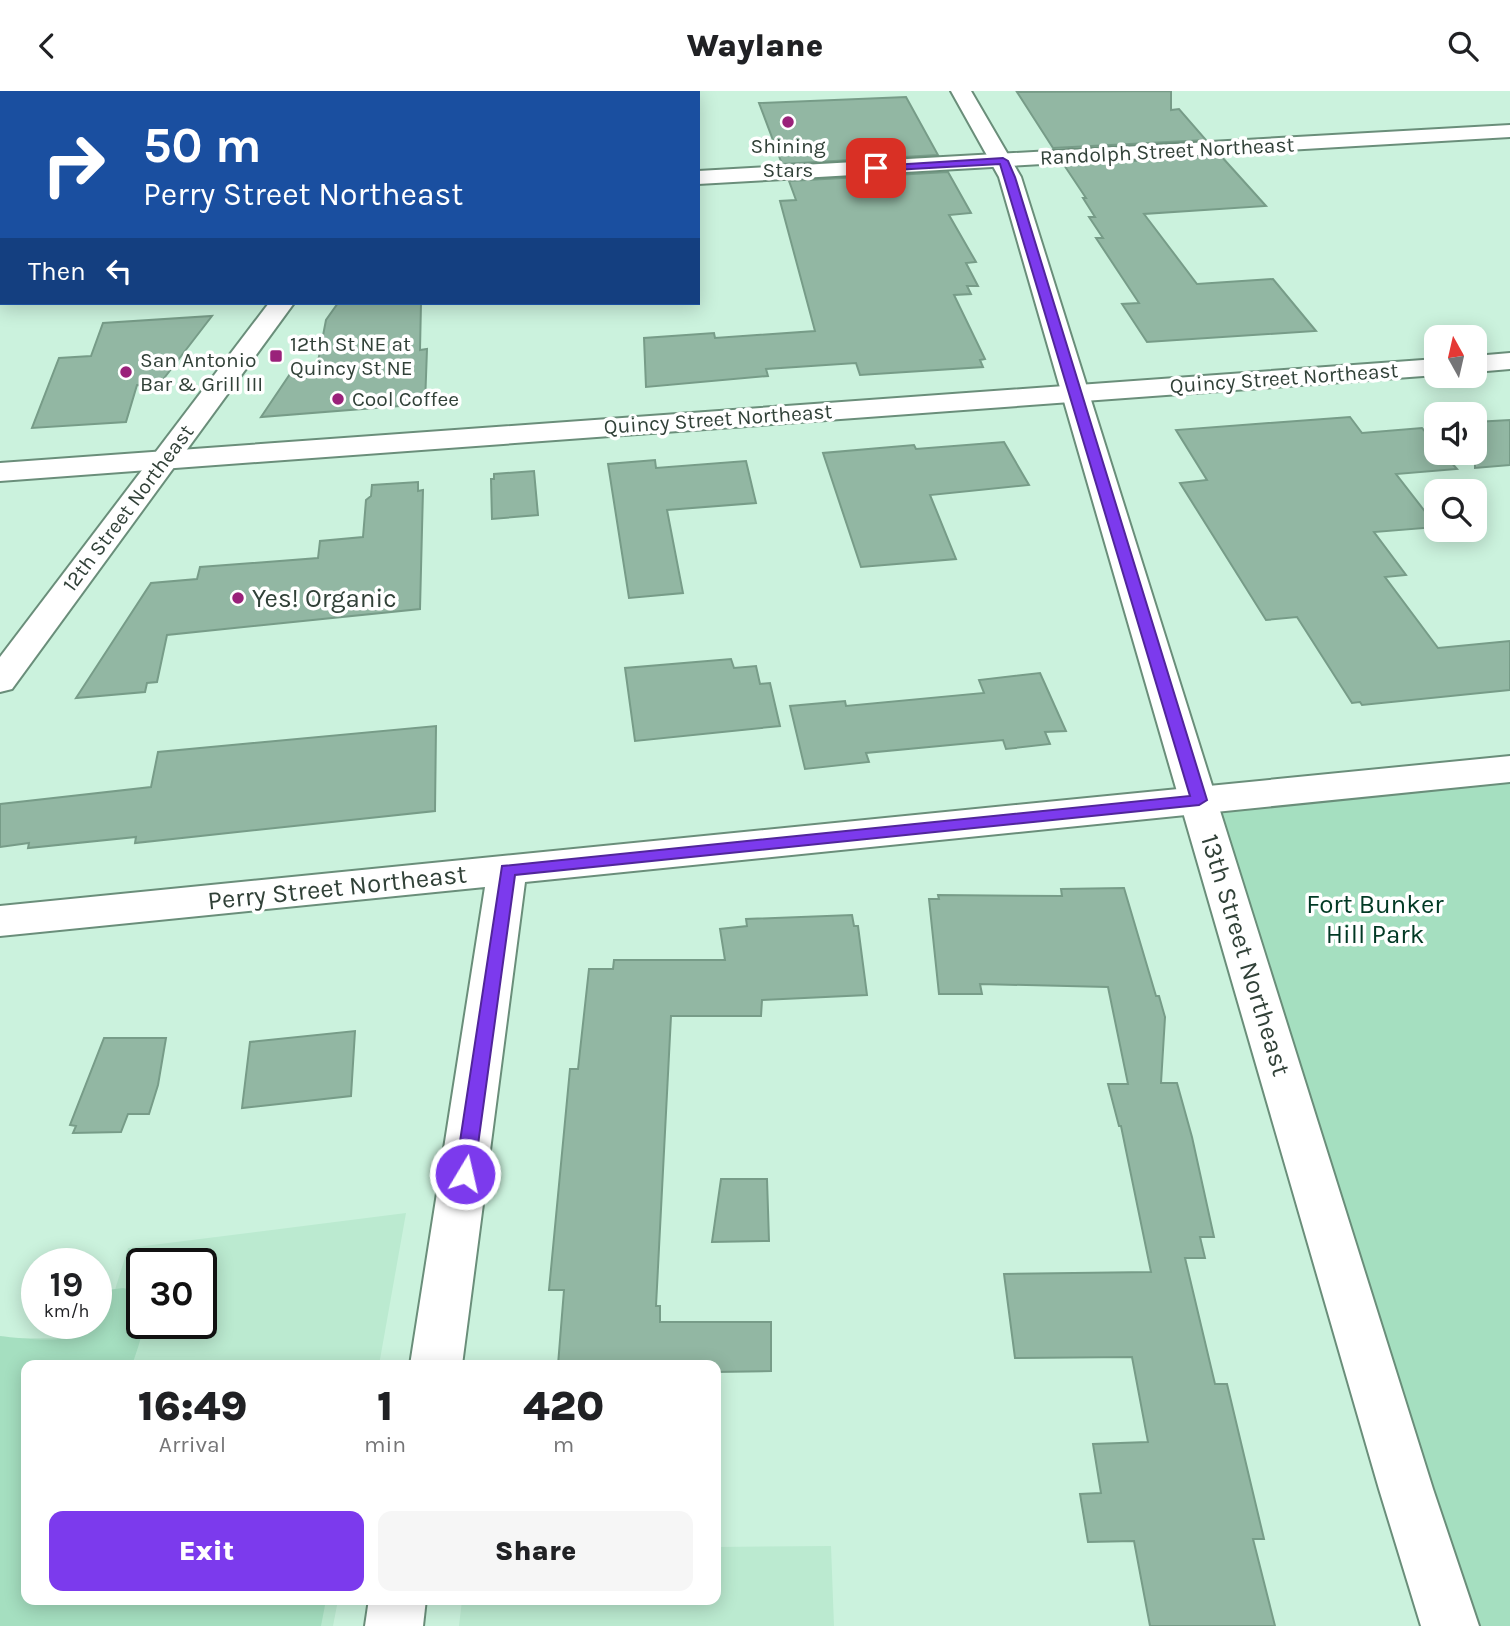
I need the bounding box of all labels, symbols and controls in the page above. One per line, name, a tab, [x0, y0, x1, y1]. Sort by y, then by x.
icon: back	[28, 27, 66, 65]
text: Waylane	[687, 27, 823, 64]
icon: search	[1444, 27, 1482, 65]
marker: Shining Stars	[780, 114, 796, 130]
text: 50 m	[143, 117, 261, 174]
icon: right	[28, 119, 119, 210]
street label: Randolph Street Northeast	[1039, 132, 1295, 170]
place label: Shining Stars	[750, 134, 826, 182]
pin	[846, 138, 906, 198]
icon: arrive	[857, 149, 895, 187]
text: Perry Street Northeast	[143, 176, 463, 213]
icon: left	[100, 252, 138, 290]
text: Then	[28, 256, 86, 287]
north arrow	[1424, 325, 1488, 389]
map controls	[1424, 325, 1487, 542]
place label: 12th St NE at Quincy St NE	[290, 332, 413, 380]
place label: San Antonio Bar & Grill III	[140, 348, 263, 396]
marker: 12th St NE at Quincy St NE	[268, 348, 284, 364]
street label: Quincy Street Northeast	[1169, 358, 1399, 398]
marker: San Antonio Bar & Grill III	[118, 364, 134, 380]
place label: Cool Coffee	[352, 387, 459, 411]
marker: Cool Coffee	[330, 391, 346, 407]
street label: Quincy Street Northeast	[603, 399, 833, 439]
button: sound	[1424, 402, 1487, 465]
street label: 12th Street Northeast	[57, 420, 199, 596]
button: search	[1424, 479, 1487, 542]
place label: Yes! Organic	[252, 583, 397, 614]
marker: Yes! Organic	[230, 590, 246, 606]
street label: 13th Street Northeast	[1194, 831, 1297, 1080]
street label: Perry Street Northeast	[206, 858, 468, 917]
park label: Fort Bunker Hill Park	[1306, 889, 1444, 950]
position arrow	[428, 1137, 502, 1211]
speed limit sign: 30	[126, 1248, 217, 1339]
text: 19	[50, 1264, 83, 1305]
text: km/h	[44, 1300, 89, 1322]
text: 16:49	[138, 1381, 247, 1431]
text: 1	[377, 1381, 393, 1431]
text: 420	[523, 1381, 604, 1431]
text: Arrival	[159, 1431, 226, 1458]
text: min	[364, 1431, 406, 1458]
text: m	[553, 1431, 574, 1458]
button: Exit	[49, 1511, 364, 1591]
button: Share	[378, 1511, 693, 1591]

